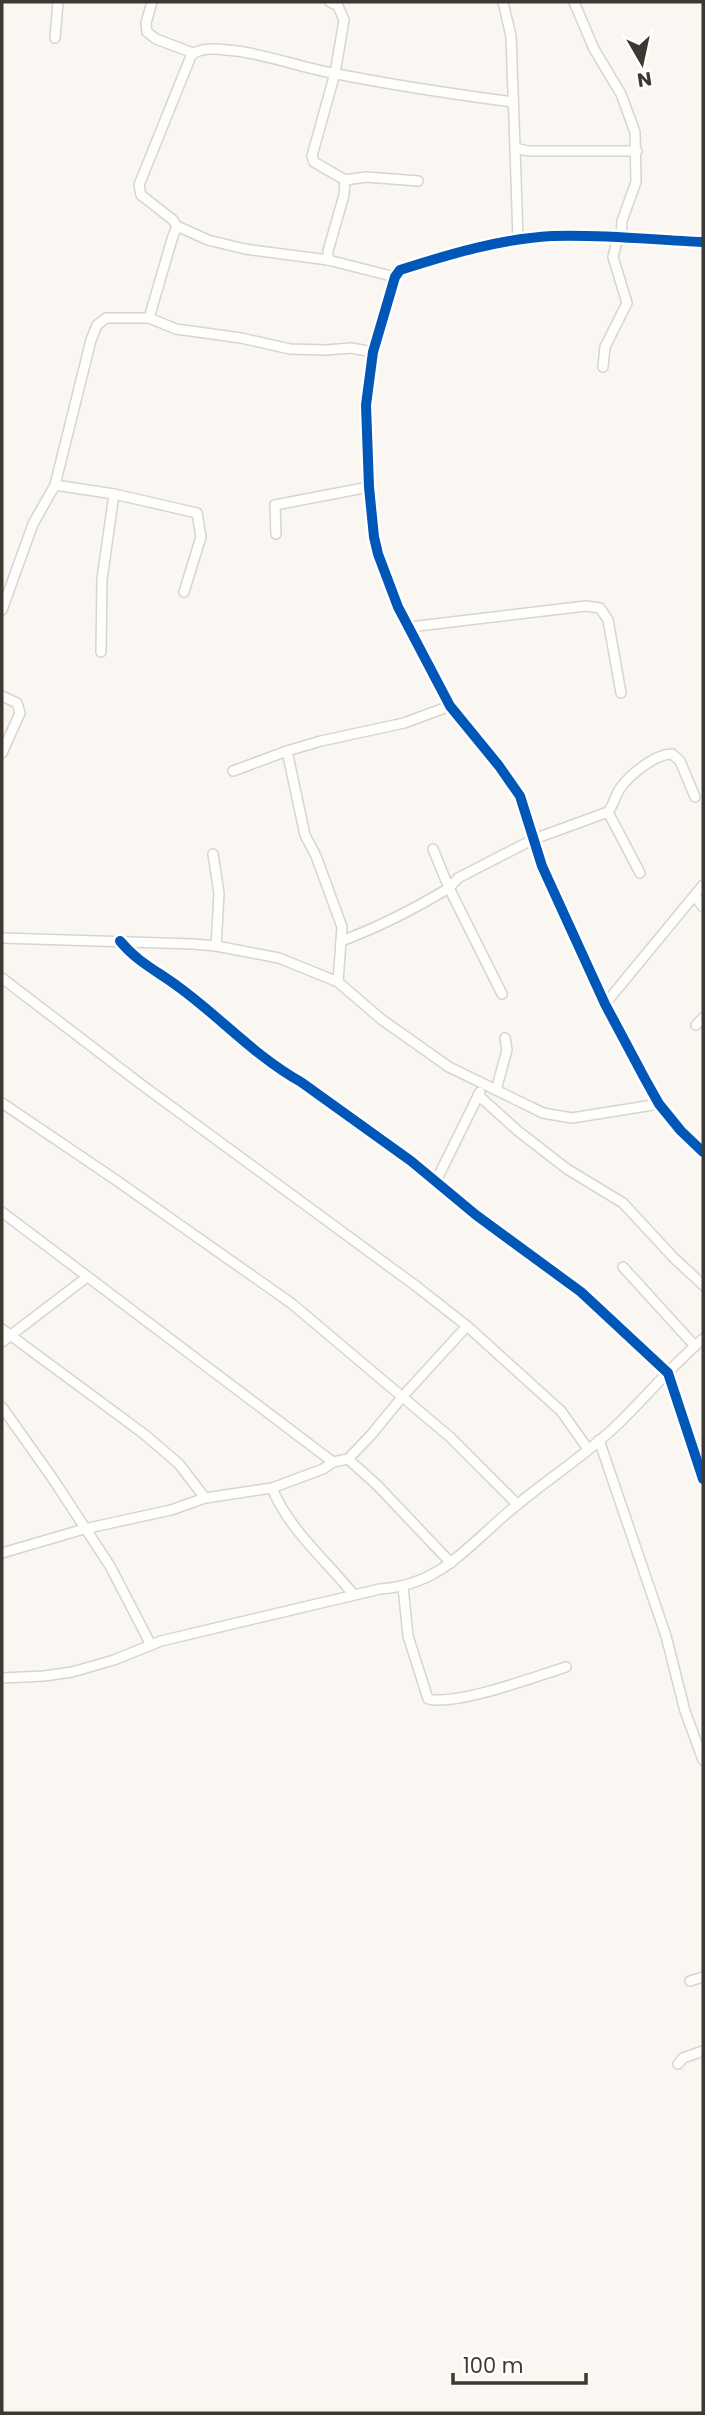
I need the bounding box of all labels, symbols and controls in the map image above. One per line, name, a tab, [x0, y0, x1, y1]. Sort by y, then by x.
north arrow	[607, 28, 677, 98]
text: N	[635, 65, 654, 94]
scale bar	[453, 2342, 586, 2386]
text: 100 m	[463, 2351, 523, 2380]

